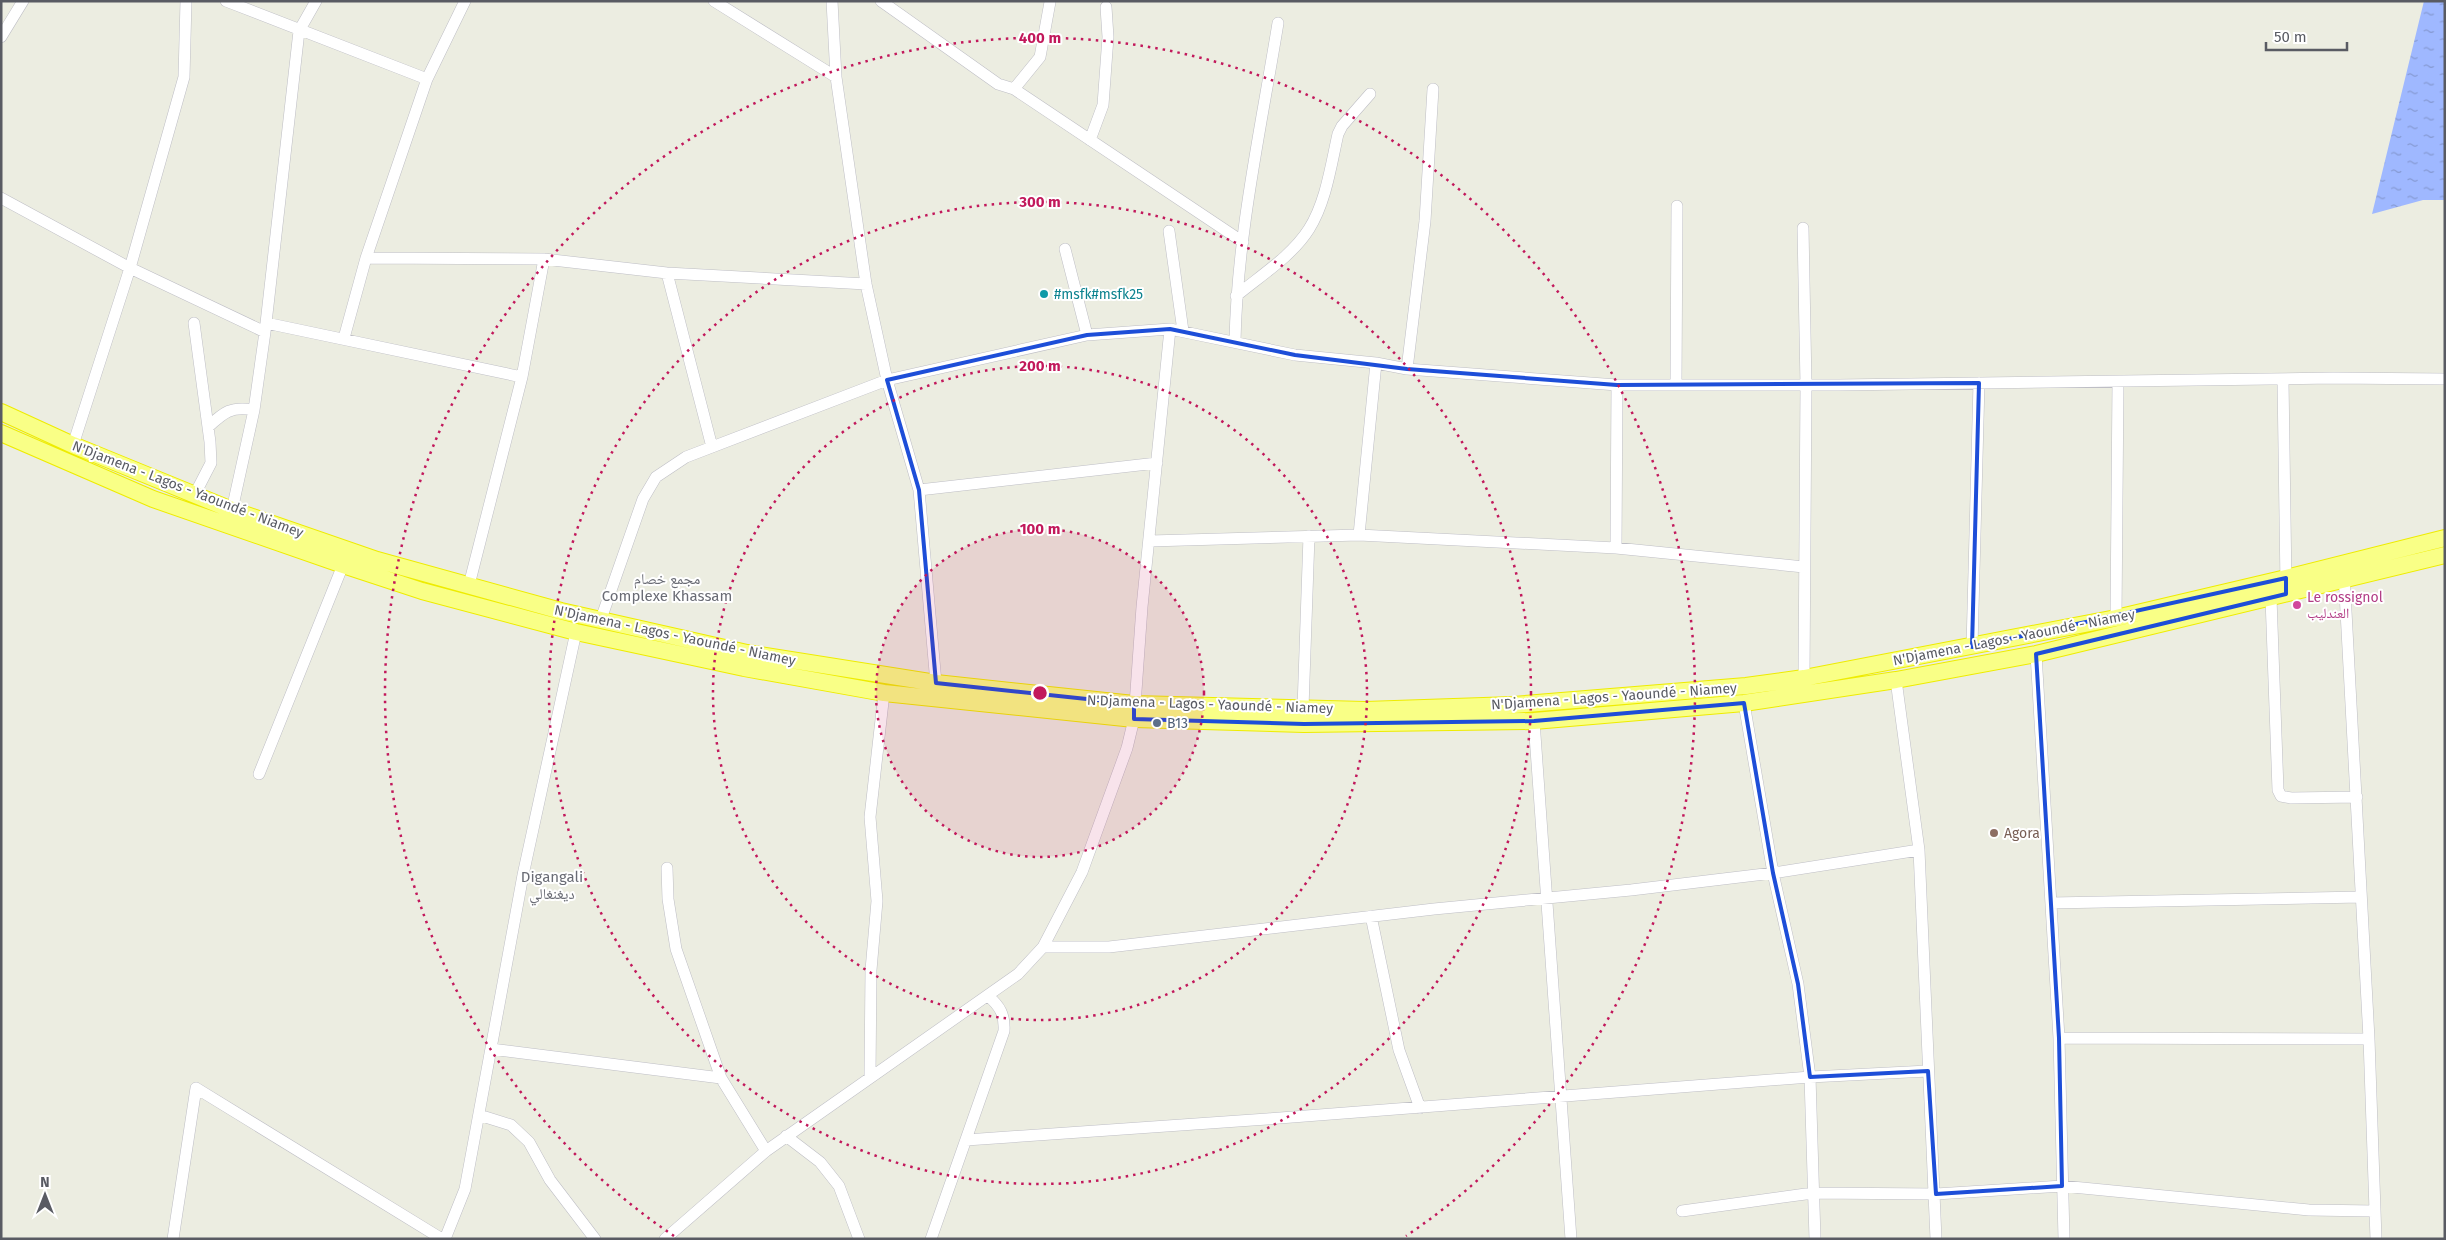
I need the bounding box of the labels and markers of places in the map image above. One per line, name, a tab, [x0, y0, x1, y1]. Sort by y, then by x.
place label: #msfk#msfk25	[1054, 286, 1143, 303]
marker: #msfk#msfk25	[1038, 288, 1050, 300]
place label: Le rossignol العندليب	[2307, 589, 2383, 622]
marker: Le rossignol العندليب	[2291, 599, 2303, 611]
centre of rings	[1031, 684, 1049, 702]
place label: B13	[1167, 715, 1188, 732]
marker: B13	[1151, 717, 1163, 729]
place label: Agora	[2004, 825, 2040, 842]
marker: Agora	[1988, 827, 2000, 839]

